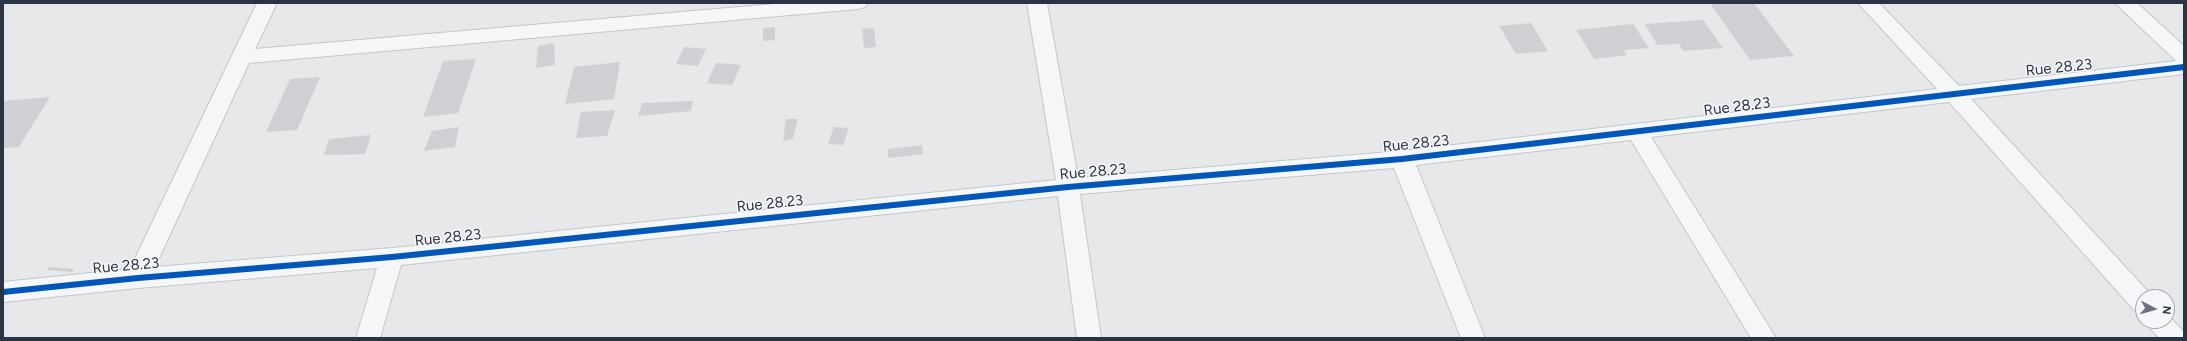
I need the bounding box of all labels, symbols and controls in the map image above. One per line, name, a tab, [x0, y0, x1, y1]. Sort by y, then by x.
street label: Rue 28.23	[2025, 56, 2093, 80]
street label: Rue 28.23	[1703, 94, 1771, 120]
street label: Rue 28.23	[1382, 132, 1450, 156]
street label: Rue 28.23	[1059, 160, 1127, 184]
street label: Rue 28.23	[736, 192, 804, 216]
street label: Rue 28.23	[414, 226, 482, 250]
street label: Rue 28.23	[92, 254, 160, 278]
north arrow	[2135, 289, 2175, 329]
text: N	[2160, 305, 2173, 315]

